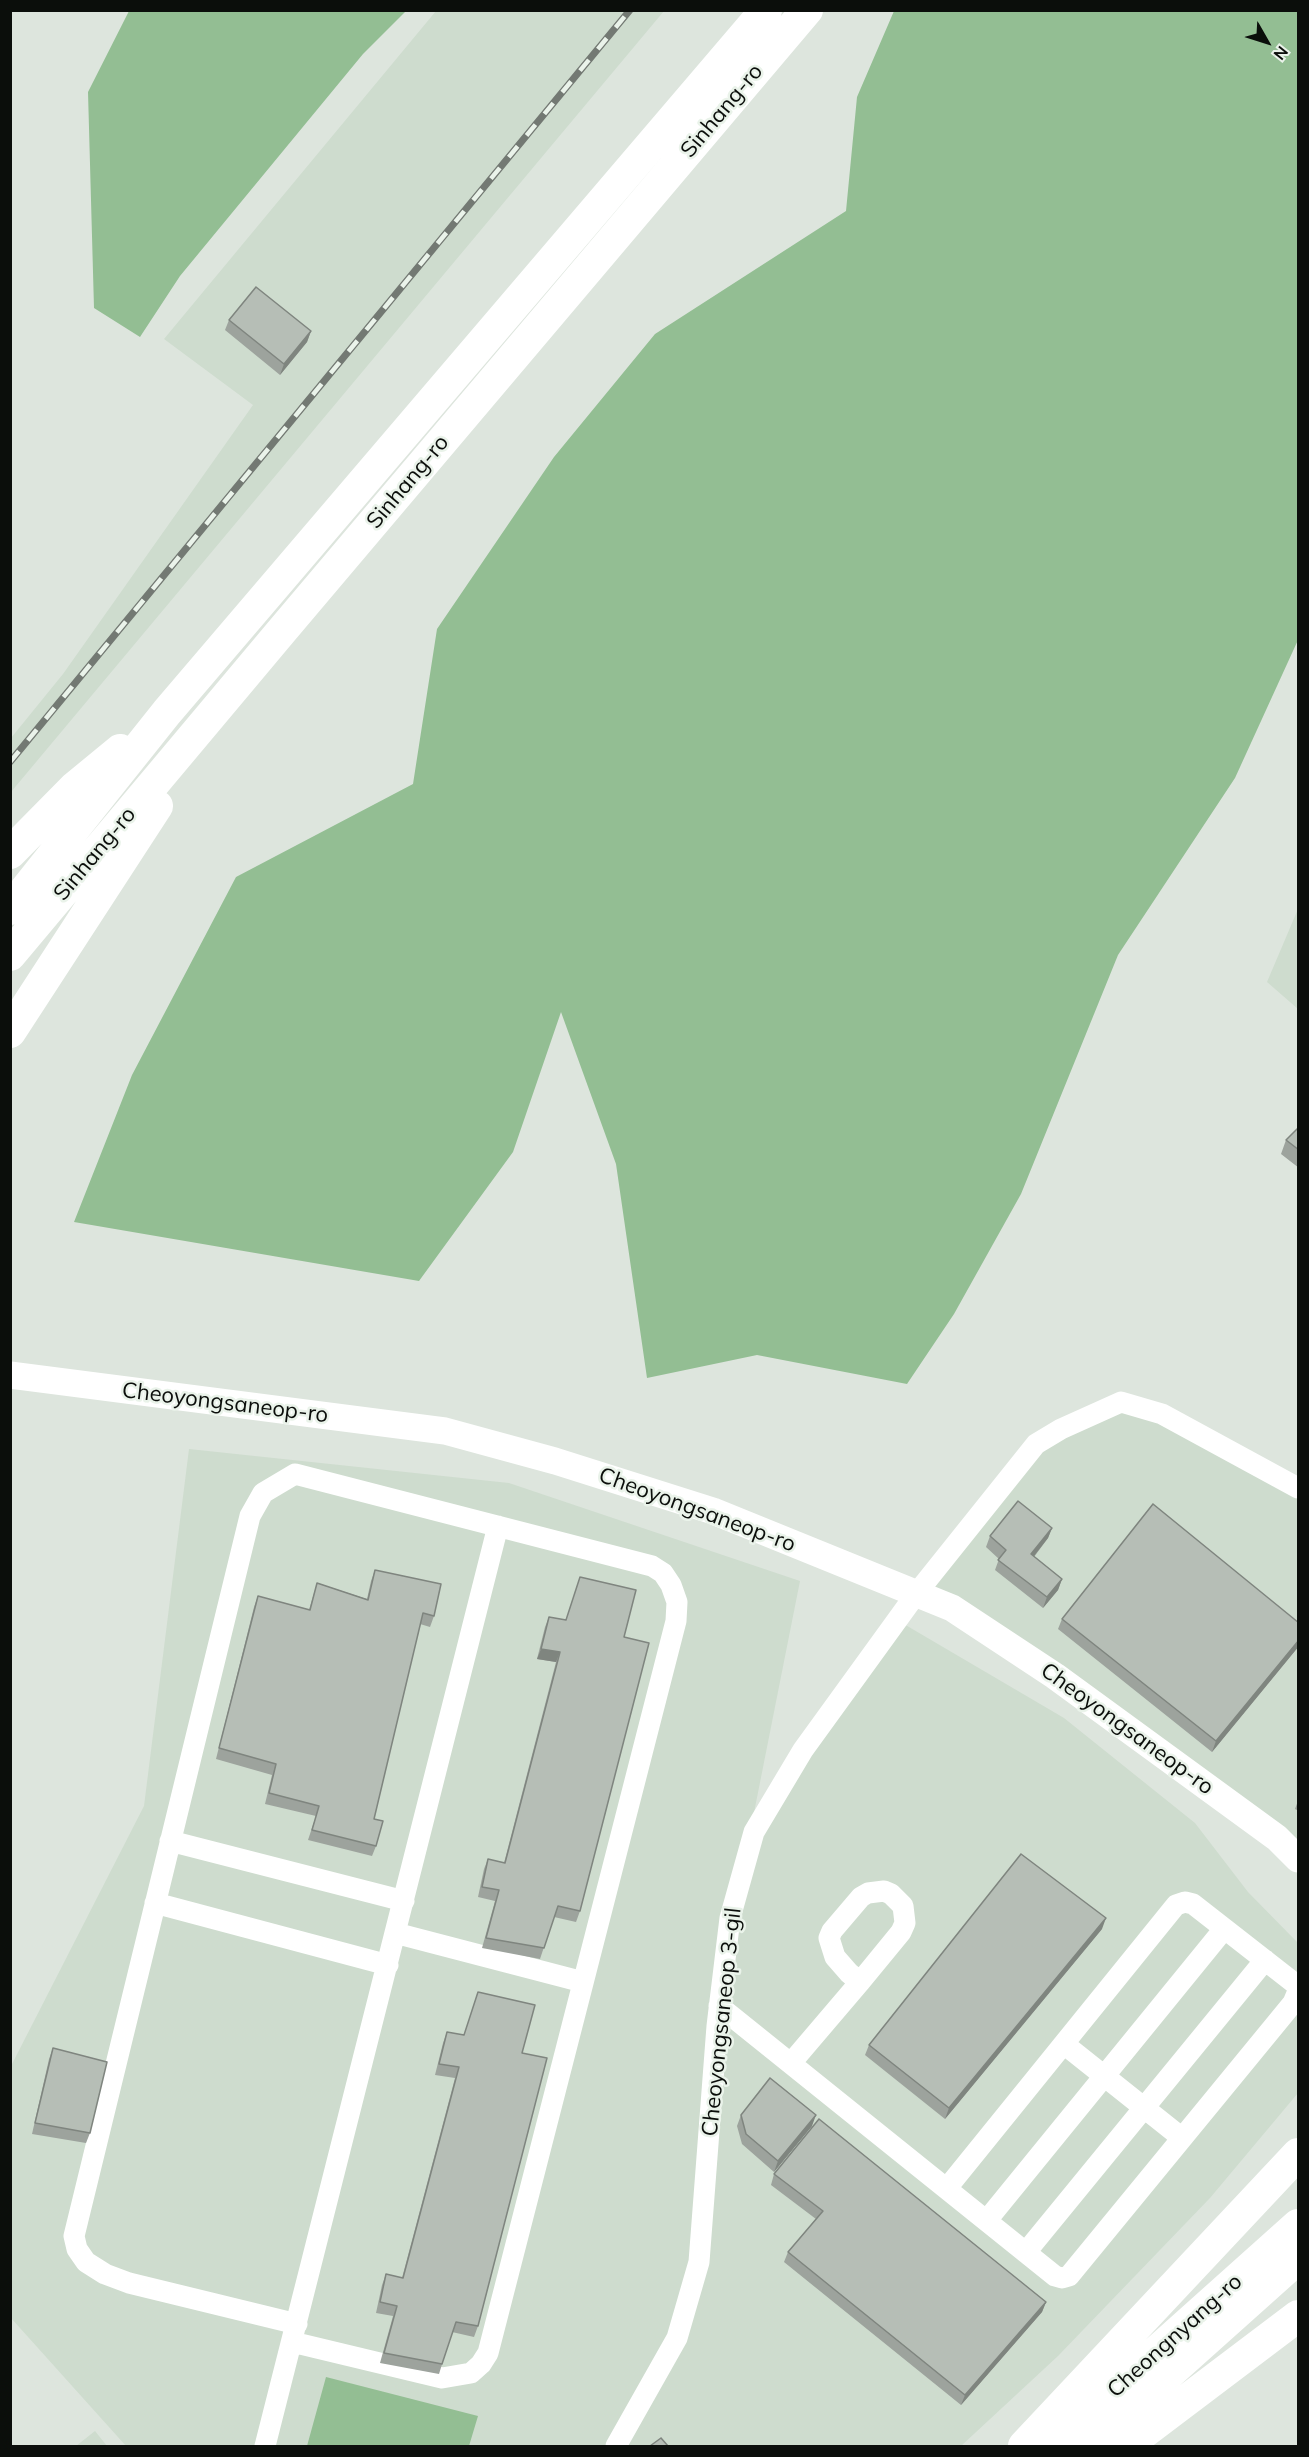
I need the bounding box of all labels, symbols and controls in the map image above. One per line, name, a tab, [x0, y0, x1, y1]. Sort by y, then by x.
north arrow	[1237, 12, 1297, 72]
text: N	[1269, 42, 1293, 64]
street label: Sinhang-ro	[675, 59, 769, 163]
street label: Sinhang-ro	[361, 430, 455, 534]
street label: Sinhang-ro	[48, 802, 142, 906]
street label: Cheoyongsaneop-ro	[120, 1377, 330, 1429]
street label: Cheoyongsaneop-ro	[595, 1462, 799, 1558]
street label: Cheoyongsaneop-ro	[1035, 1657, 1219, 1801]
street label: Cheoyongsaneop 3-gil	[697, 1906, 747, 2138]
street label: Cheongnyang-ro	[1102, 2269, 1248, 2403]

